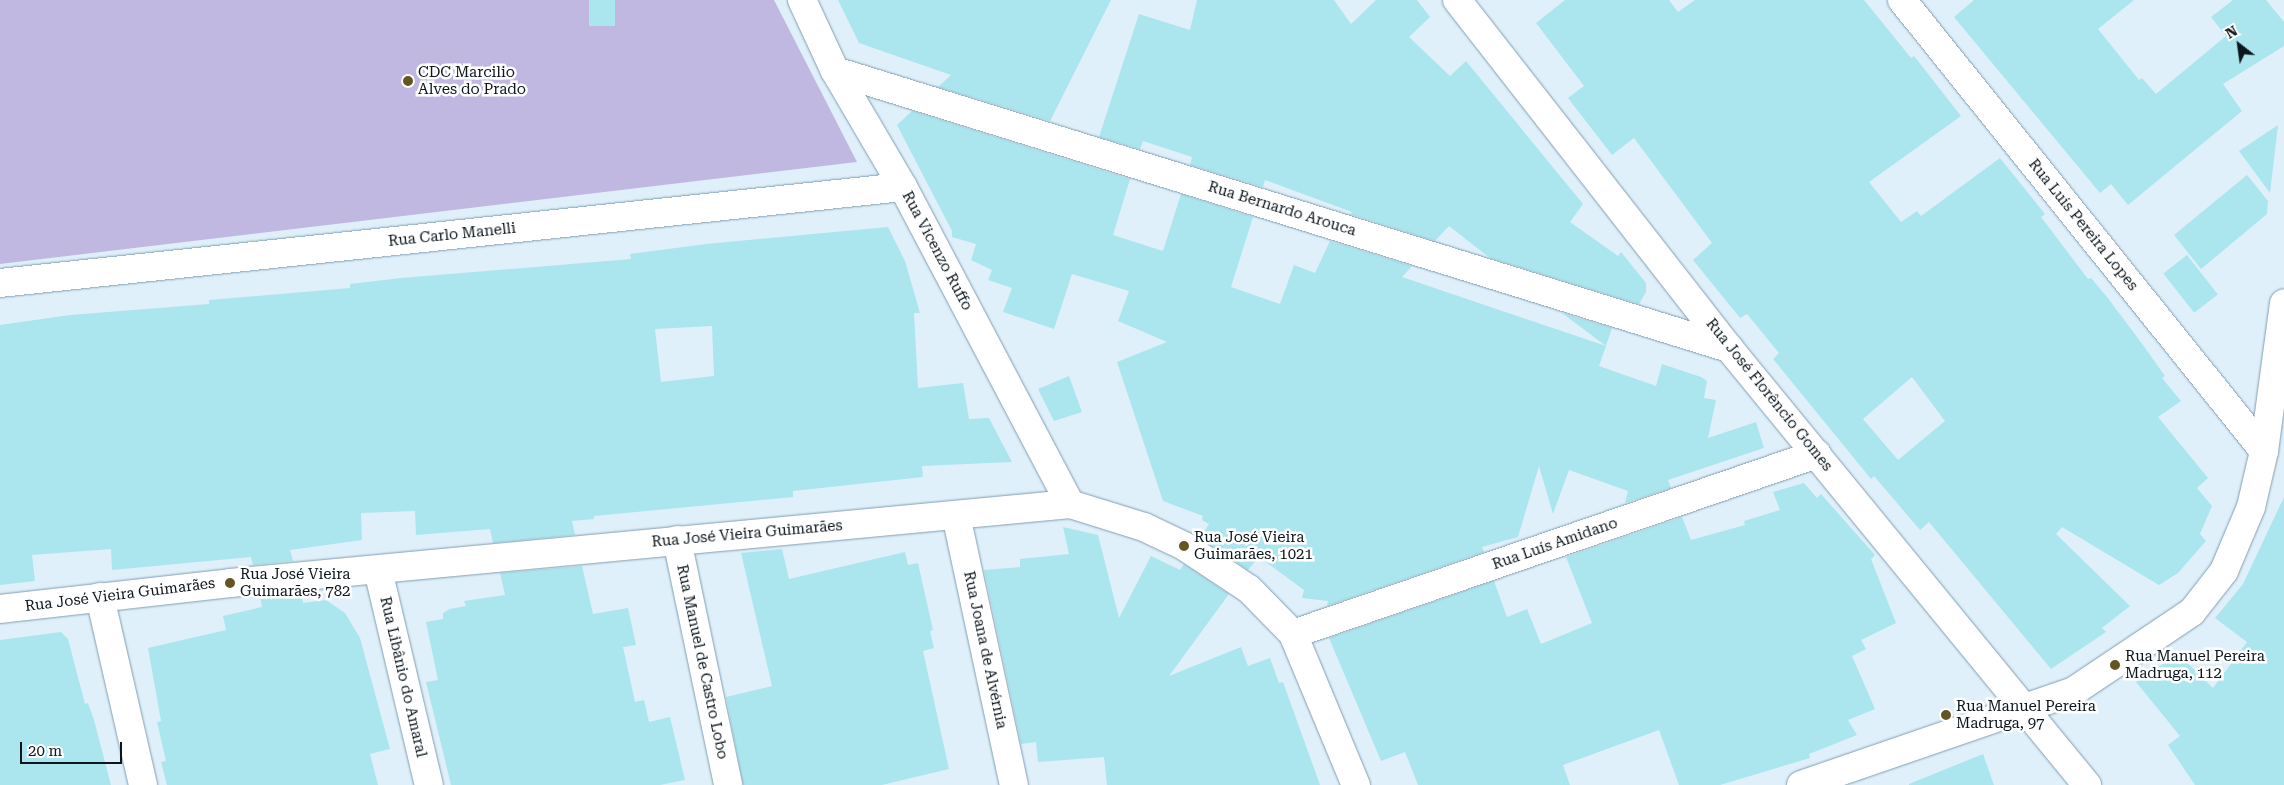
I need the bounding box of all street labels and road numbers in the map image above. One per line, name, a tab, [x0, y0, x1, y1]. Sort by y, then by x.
street label: Rua Luís Pereira Lopes	[2024, 156, 2142, 294]
street label: Rua Bernardo Arouca	[1206, 178, 1358, 240]
street label: Rua Vicenzo Ruffo	[898, 188, 976, 314]
street label: Rua Carlo Manelli	[387, 219, 517, 251]
street label: Rua José Florêncio Gomes	[1702, 315, 1836, 475]
street label: Rua Luís Amidano	[1490, 514, 1620, 574]
street label: Rua José Vieira Guimarães	[651, 517, 843, 551]
street label: Rua Manuel de Castro Lobo	[673, 563, 731, 761]
street label: Rua Joana de Alvérnia	[959, 569, 1011, 731]
street label: Rua José Vieira Guimarães	[24, 574, 216, 616]
street label: Rua Libânio do Amaral	[376, 595, 430, 759]

